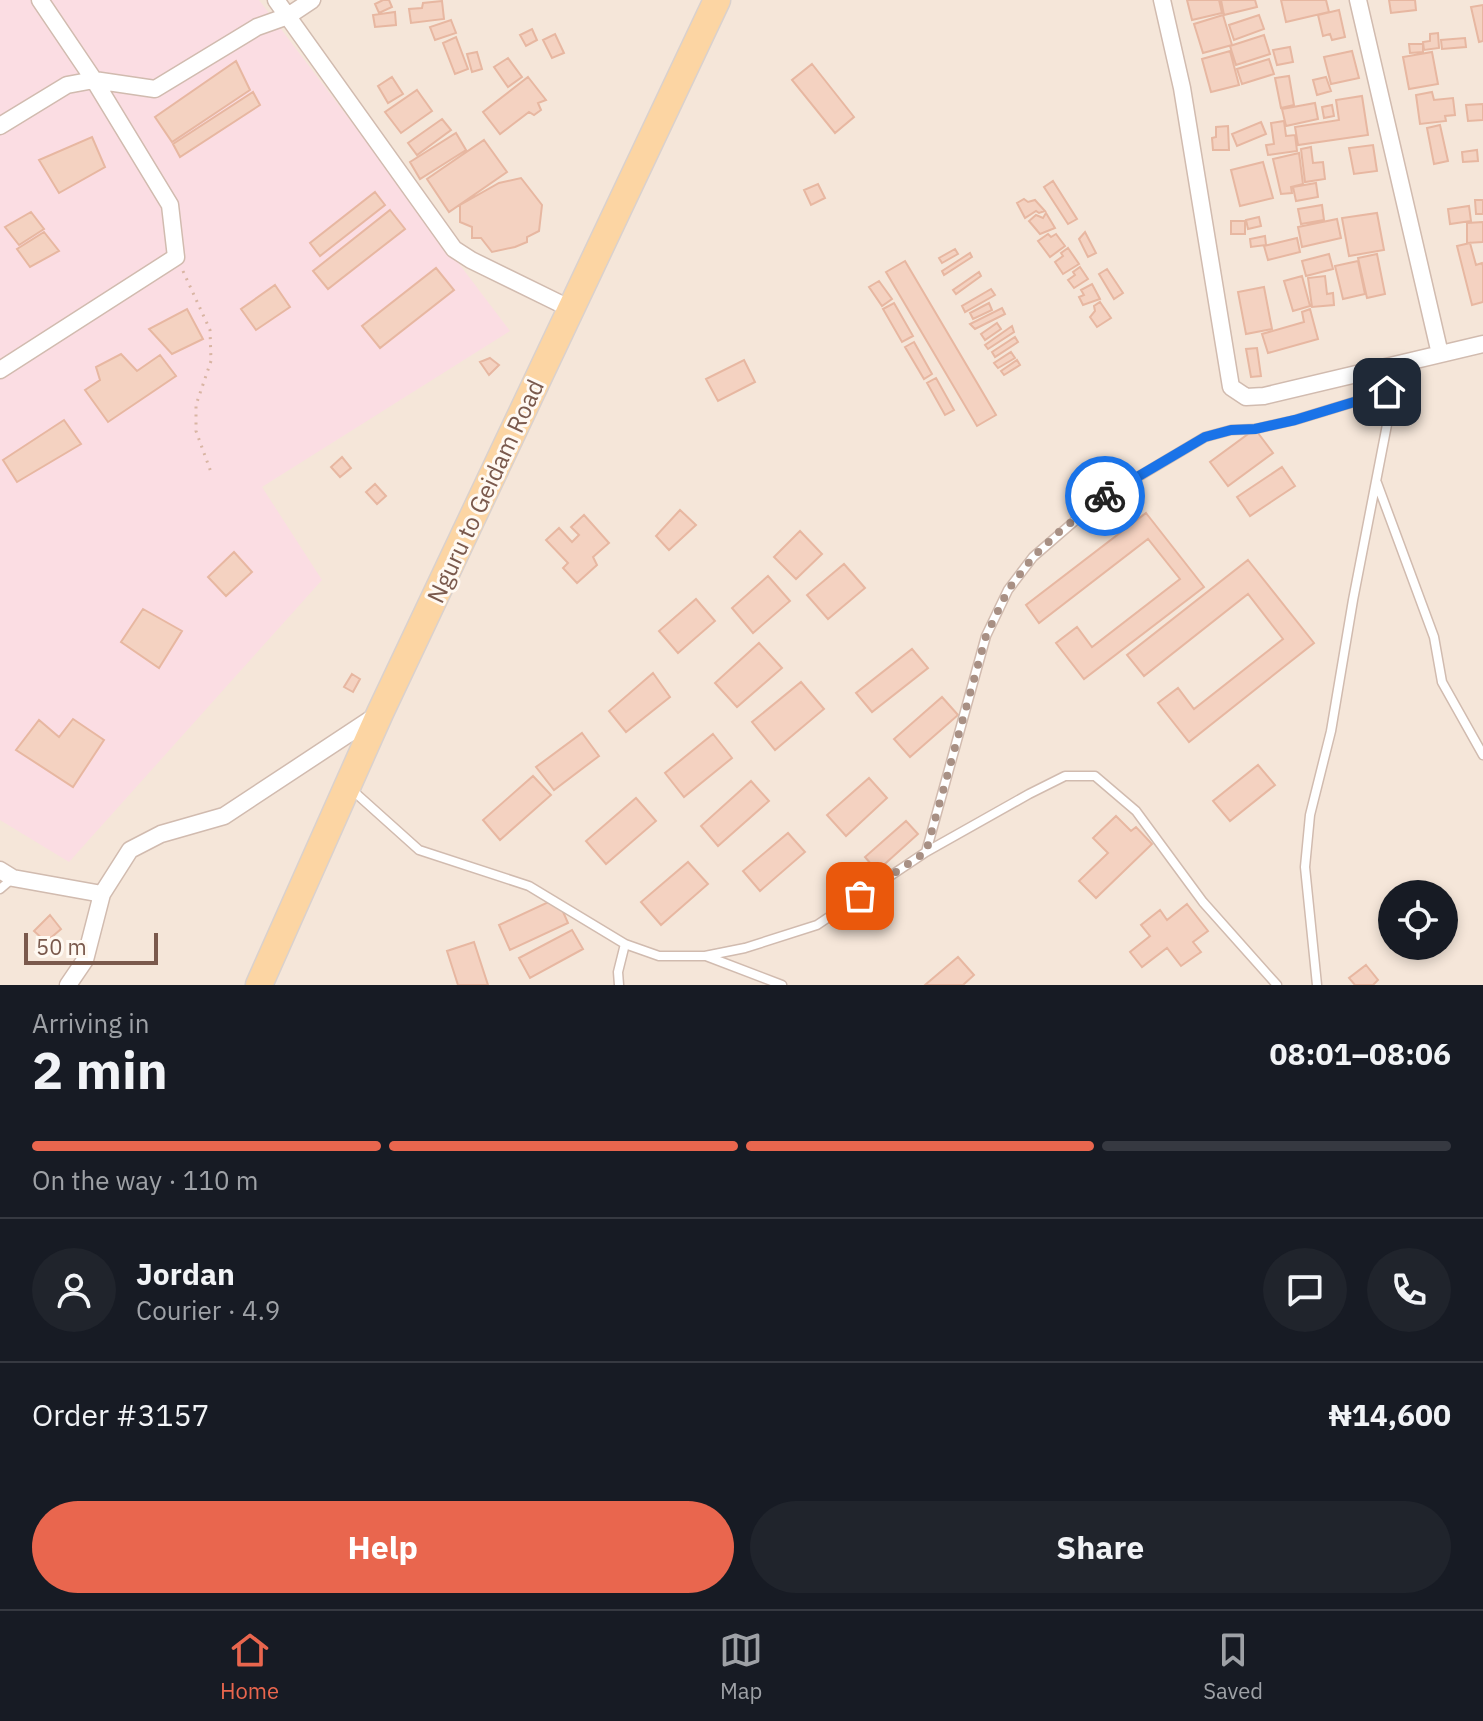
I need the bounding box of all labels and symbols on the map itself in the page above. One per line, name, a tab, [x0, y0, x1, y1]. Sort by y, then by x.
pin	[1353, 358, 1421, 426]
street label: Nguru to Geidam Road	[419, 374, 551, 608]
courier	[1065, 456, 1145, 536]
pin	[826, 862, 894, 930]
scale bar	[24, 929, 158, 965]

